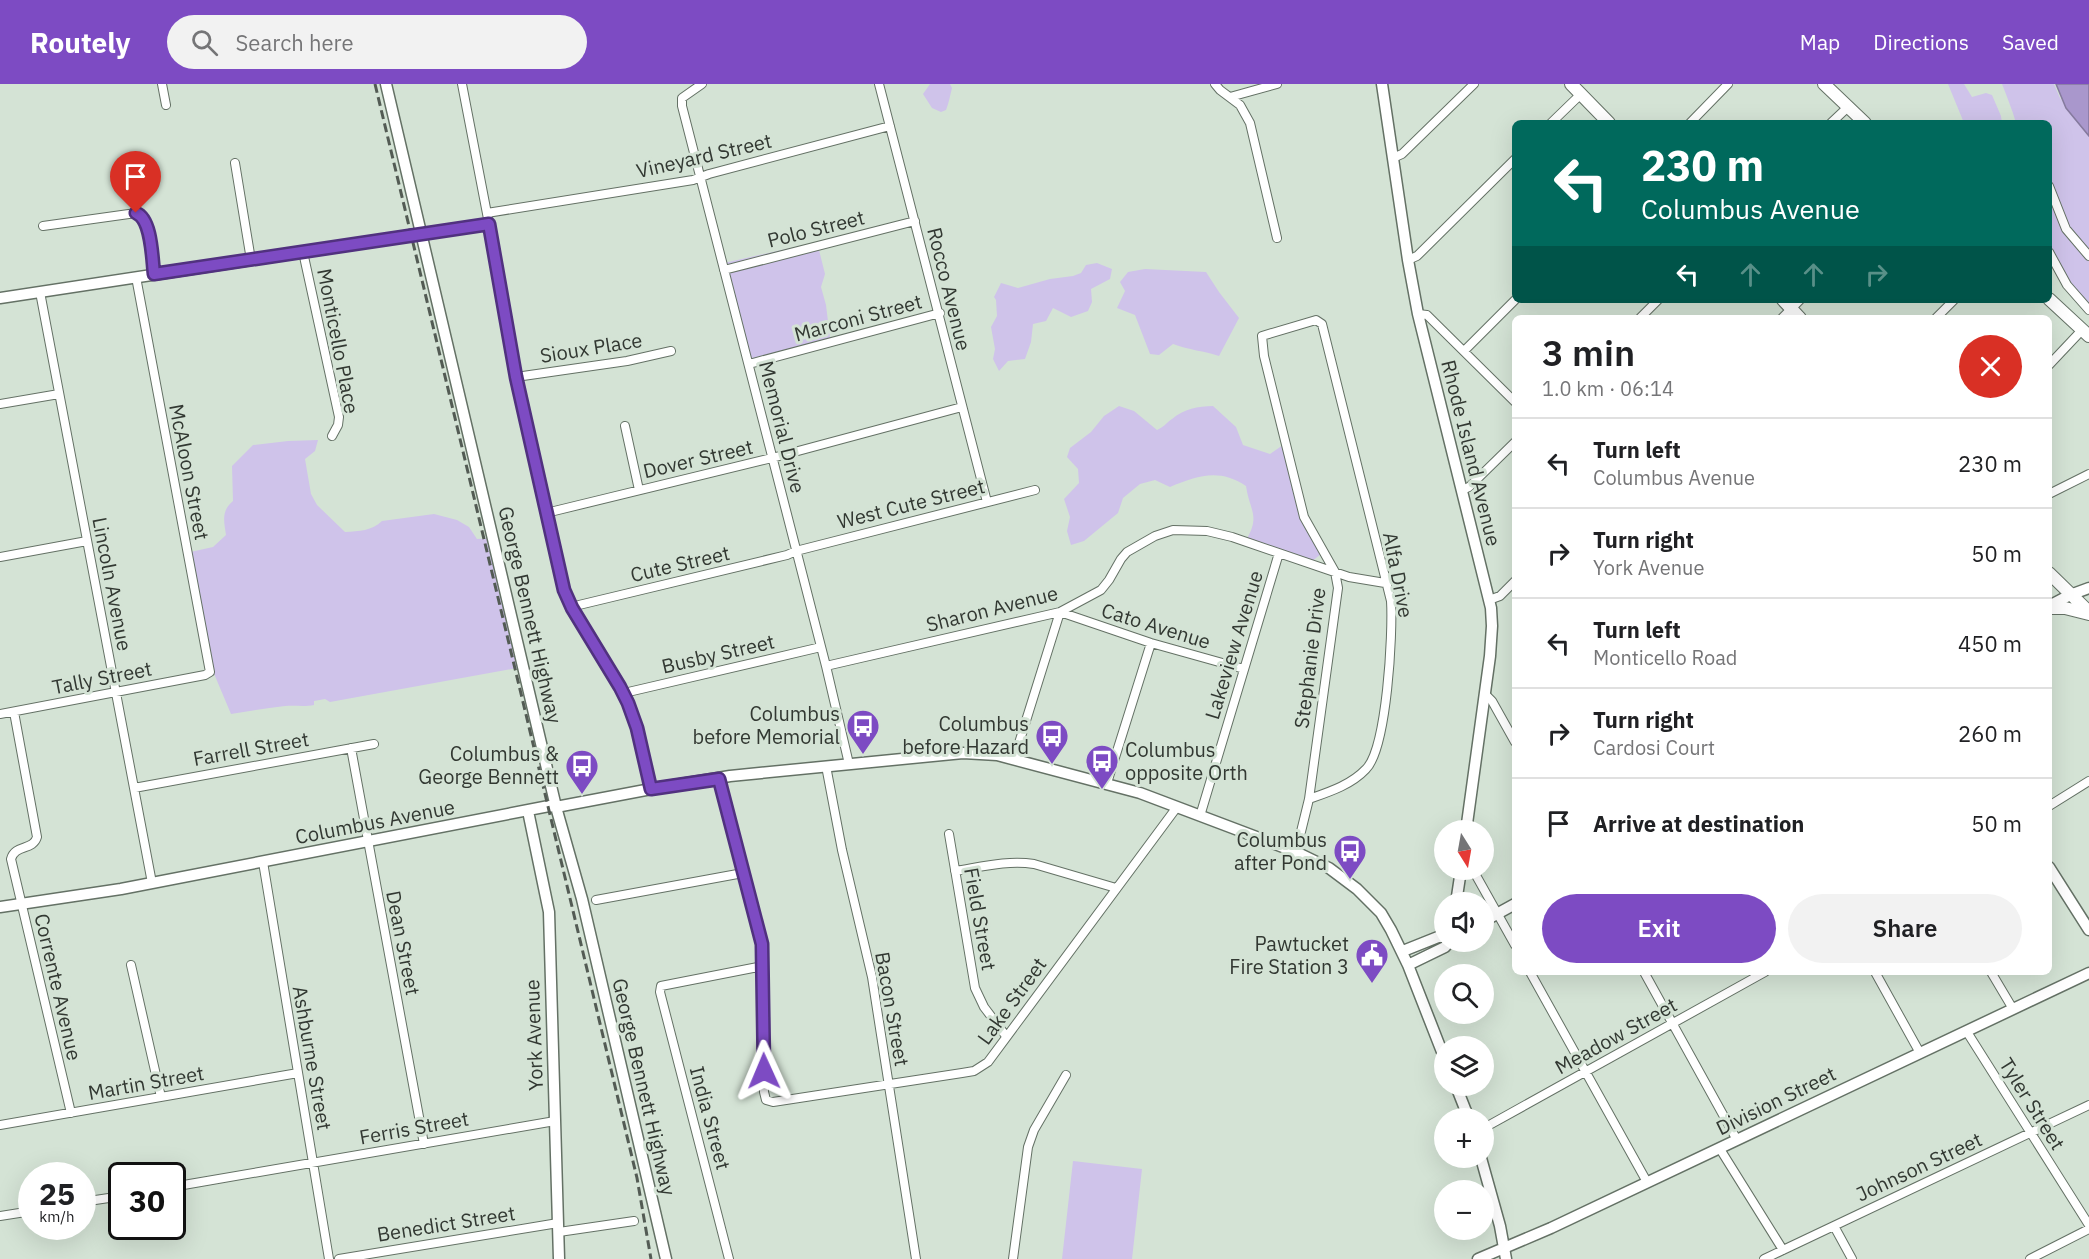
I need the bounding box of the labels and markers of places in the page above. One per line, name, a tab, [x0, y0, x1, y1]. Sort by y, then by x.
pin	[110, 151, 161, 213]
place label: Columbus before Memorial	[693, 700, 840, 750]
bus stop icon: Columbus before Memorial	[845, 708, 881, 755]
place label: Columbus before Hazard	[902, 710, 1029, 760]
bus stop icon: Columbus before Hazard	[1034, 718, 1070, 765]
place label: Columbus opposite Orth	[1125, 736, 1248, 786]
place label: Columbus & George Bennett	[418, 740, 559, 790]
bus stop icon: Columbus opposite Orth	[1084, 743, 1120, 790]
bus stop icon: Columbus & George Bennett	[564, 748, 600, 795]
place label: Columbus after Pond	[1234, 826, 1327, 876]
bus stop icon: Columbus after Pond	[1332, 833, 1368, 880]
place label: Pawtucket Fire Station 3	[1229, 930, 1349, 980]
public building icon: Pawtucket Fire Station 3	[1354, 937, 1390, 984]

